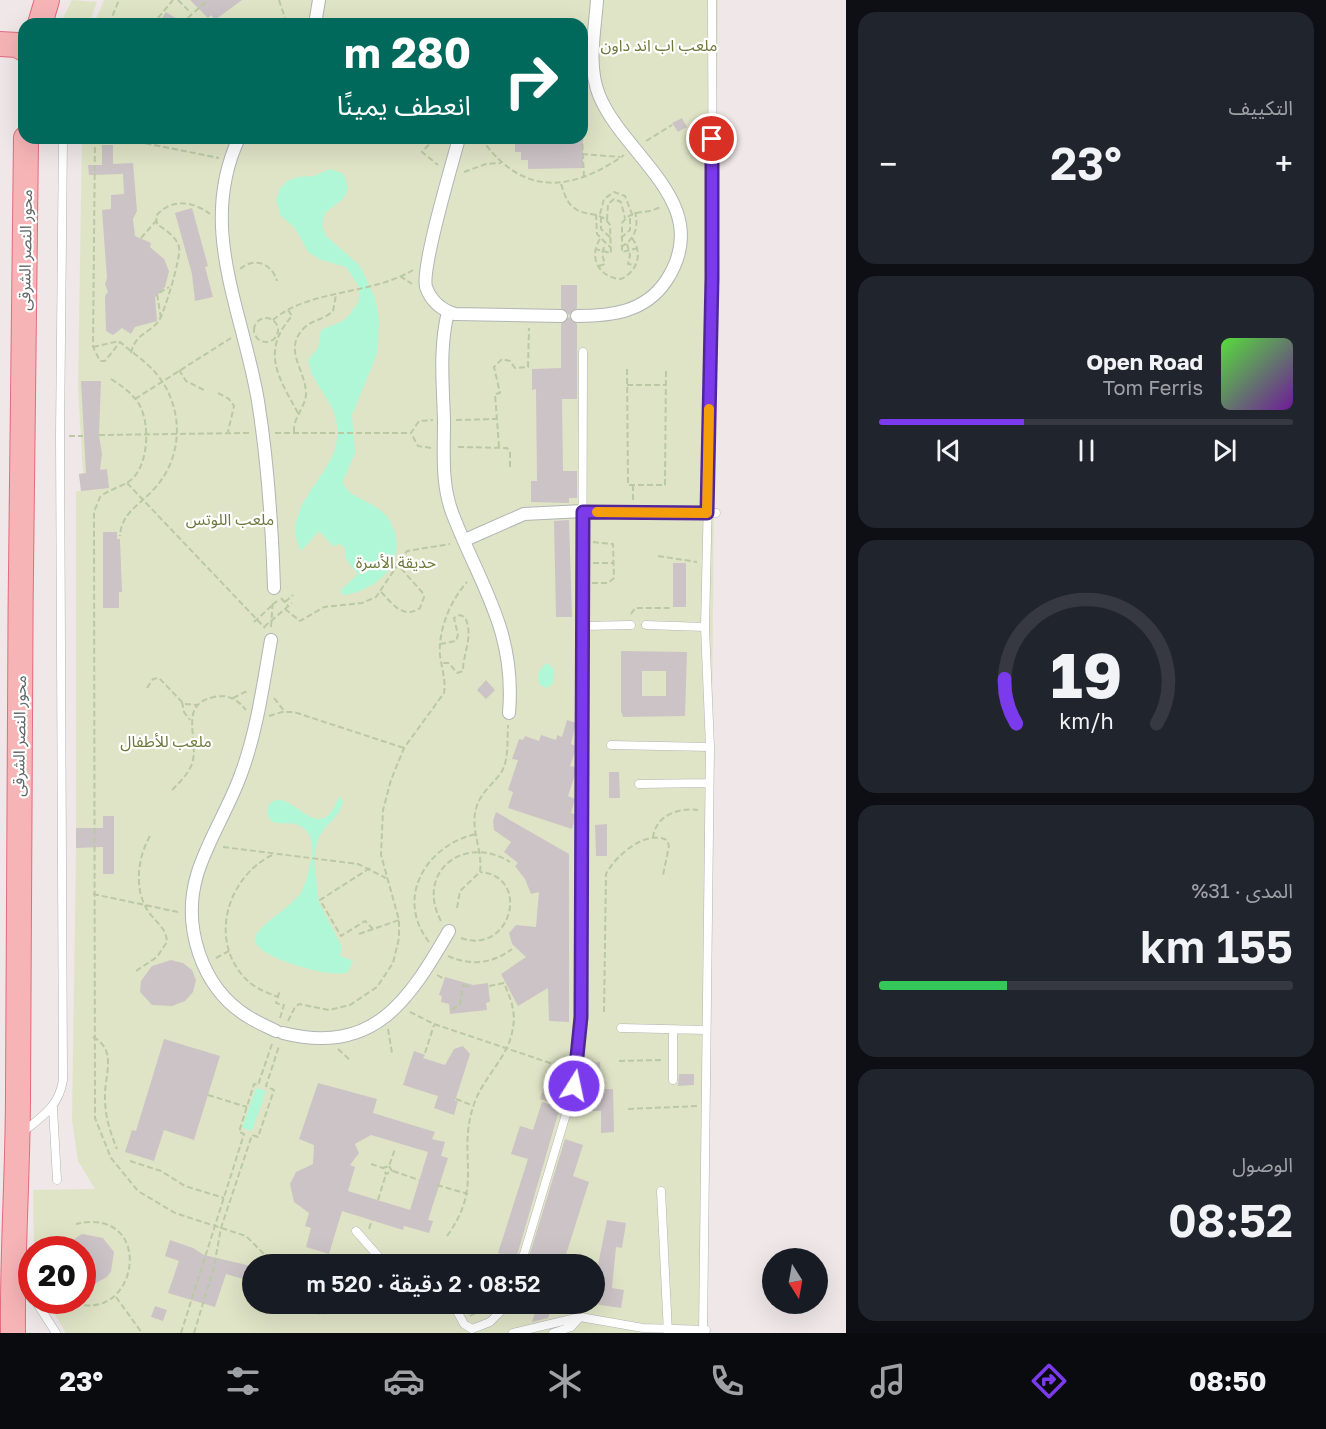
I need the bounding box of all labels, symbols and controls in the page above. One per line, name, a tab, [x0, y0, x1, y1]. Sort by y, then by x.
text: 280 m	[344, 27, 471, 77]
park label: ملعب اب اند داون	[601, 35, 717, 55]
icon: right	[492, 42, 570, 120]
text: انعطف يمينًا	[337, 89, 471, 121]
text: التكييف	[1229, 95, 1293, 119]
pin	[686, 113, 737, 164]
icon: arrive	[695, 122, 728, 155]
text: 23°	[1050, 136, 1122, 190]
text: −	[879, 144, 897, 183]
text: +	[1275, 144, 1293, 183]
street label: محور النصر الشرقى	[14, 189, 36, 311]
text: Open Road	[1086, 348, 1203, 375]
text: Tom Ferris	[1103, 375, 1203, 399]
icon: previous	[932, 434, 965, 467]
icon: pause	[1070, 434, 1103, 467]
icon: next	[1208, 434, 1241, 467]
park label: ملعب اللوتس	[186, 509, 274, 529]
park label: حديقة الأسرة	[356, 552, 436, 572]
text: 19	[1050, 637, 1122, 712]
street label: محور النصر الشرقى	[8, 675, 30, 797]
text: km/h	[1059, 708, 1113, 734]
park label: ملعب للأطفال	[120, 731, 212, 752]
text: المدى · 31%	[1191, 878, 1293, 902]
text: 155 km	[1140, 919, 1293, 973]
position arrow	[542, 1054, 606, 1118]
text: الوصول	[1232, 1152, 1293, 1176]
text: 08:52	[1168, 1193, 1293, 1247]
speed limit sign: 20	[18, 1236, 96, 1314]
north arrow	[762, 1248, 828, 1314]
map controls	[762, 1248, 828, 1314]
text: 08:52 · 2 دقيقة · 520 m	[307, 1270, 541, 1297]
icon: filters	[222, 1360, 264, 1402]
icon: car	[383, 1360, 425, 1402]
icon: climate	[544, 1360, 586, 1402]
icon: phone	[706, 1360, 748, 1402]
icon: music	[867, 1360, 909, 1402]
icon: directions	[1028, 1360, 1070, 1402]
text: 23°	[60, 1365, 103, 1397]
text: 08:50	[1189, 1365, 1266, 1397]

